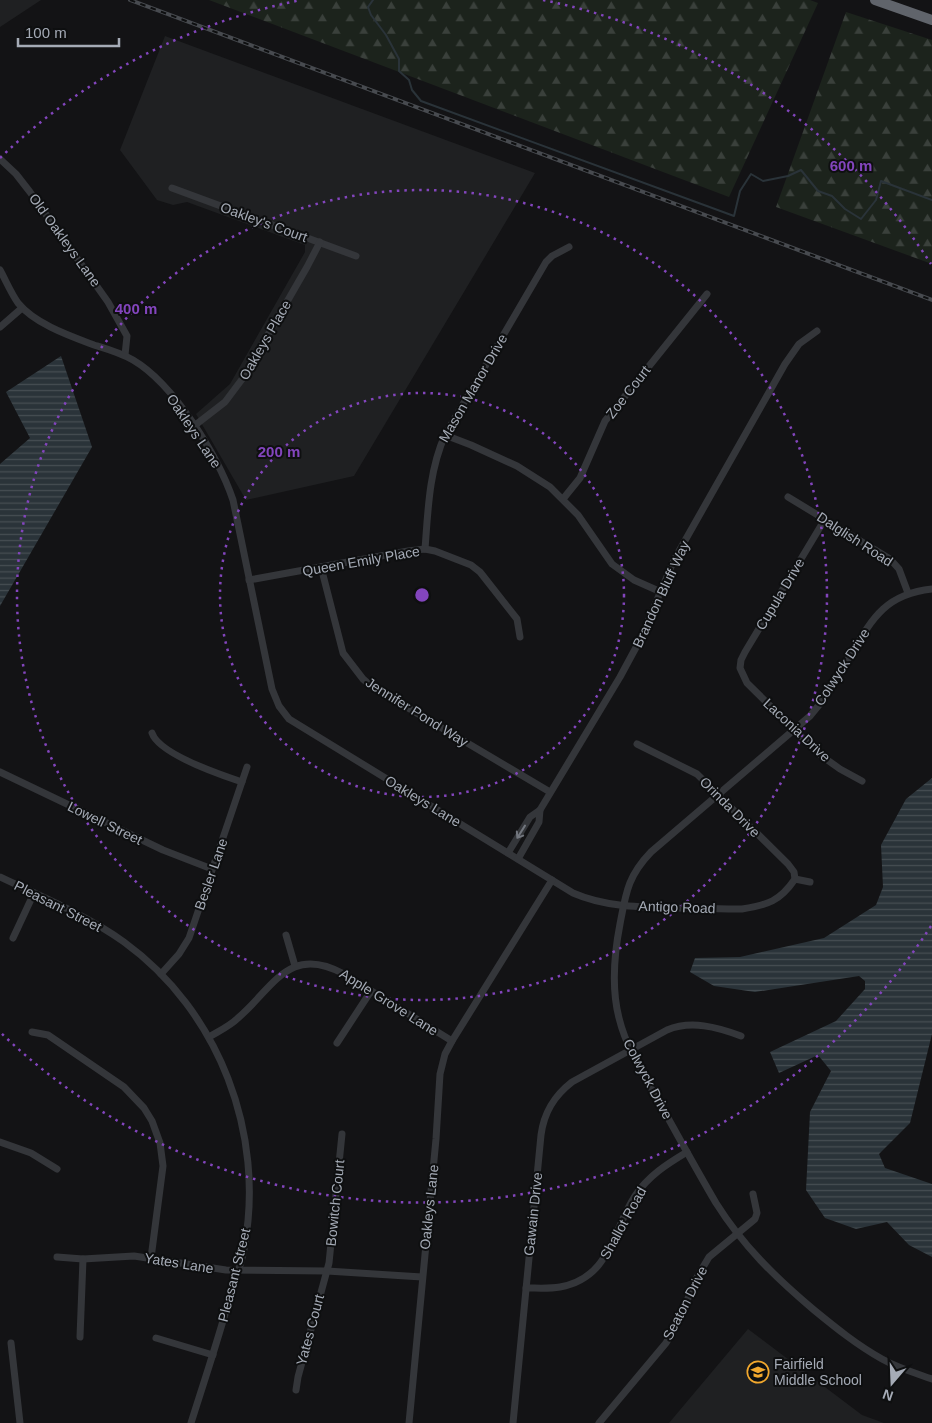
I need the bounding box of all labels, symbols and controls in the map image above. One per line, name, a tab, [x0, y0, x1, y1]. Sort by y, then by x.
scale bar	[18, 15, 119, 47]
text: 100 m	[25, 24, 67, 41]
text: 600 m	[830, 157, 872, 174]
street label: Old Oakleys Lane	[26, 190, 104, 290]
street label: Oakley's Court	[218, 199, 310, 245]
street label: Oakleys Place	[236, 297, 294, 383]
text: 400 m	[115, 300, 157, 317]
street label: Mason Manor Drive	[436, 331, 511, 445]
street label: Zoe Court	[603, 362, 654, 421]
street label: Oakleys Lane	[163, 391, 225, 471]
text: 200 m	[258, 443, 300, 460]
street label: Dalglish Road	[814, 509, 896, 569]
street label: Brandon Bluff Way	[629, 538, 693, 650]
street label: Queen Emily Place	[301, 543, 421, 579]
street label: Cupula Drive	[752, 555, 808, 633]
centre of rings	[413, 586, 431, 604]
street label: Colwyck Drive	[811, 625, 873, 709]
street label: Jennifer Pond Way	[363, 674, 471, 750]
street label: Laconia Drive	[760, 695, 834, 765]
street label: Oakleys Lane	[382, 772, 464, 830]
street label: Orinda Drive	[697, 774, 764, 841]
street label: Lowell Street	[65, 798, 145, 848]
one-way arrow	[516, 824, 526, 838]
street label: Besler Lane	[191, 836, 231, 912]
street label: Pleasant Street	[12, 877, 104, 935]
street label: Antigo Road	[638, 898, 716, 916]
street label: Apple Grove Lane	[337, 965, 441, 1039]
street label: Colwyck Drive	[620, 1036, 676, 1122]
street label: Bowitch Court	[322, 1159, 348, 1247]
street label: Oakleys Lane	[417, 1163, 441, 1250]
street label: Gawain Drive	[521, 1171, 545, 1257]
street label: Shallot Road	[597, 1184, 649, 1262]
street label: Pleasant Street	[215, 1227, 253, 1323]
street label: Yates Lane	[143, 1250, 215, 1276]
street label: Seaton Drive	[659, 1263, 711, 1343]
street label: Yates Court	[293, 1293, 327, 1367]
place label: Fairfield Middle School	[774, 1356, 862, 1388]
north arrow	[867, 1358, 917, 1408]
school or university icon: Fairfield Middle School	[746, 1360, 770, 1384]
text: N	[880, 1386, 895, 1405]

